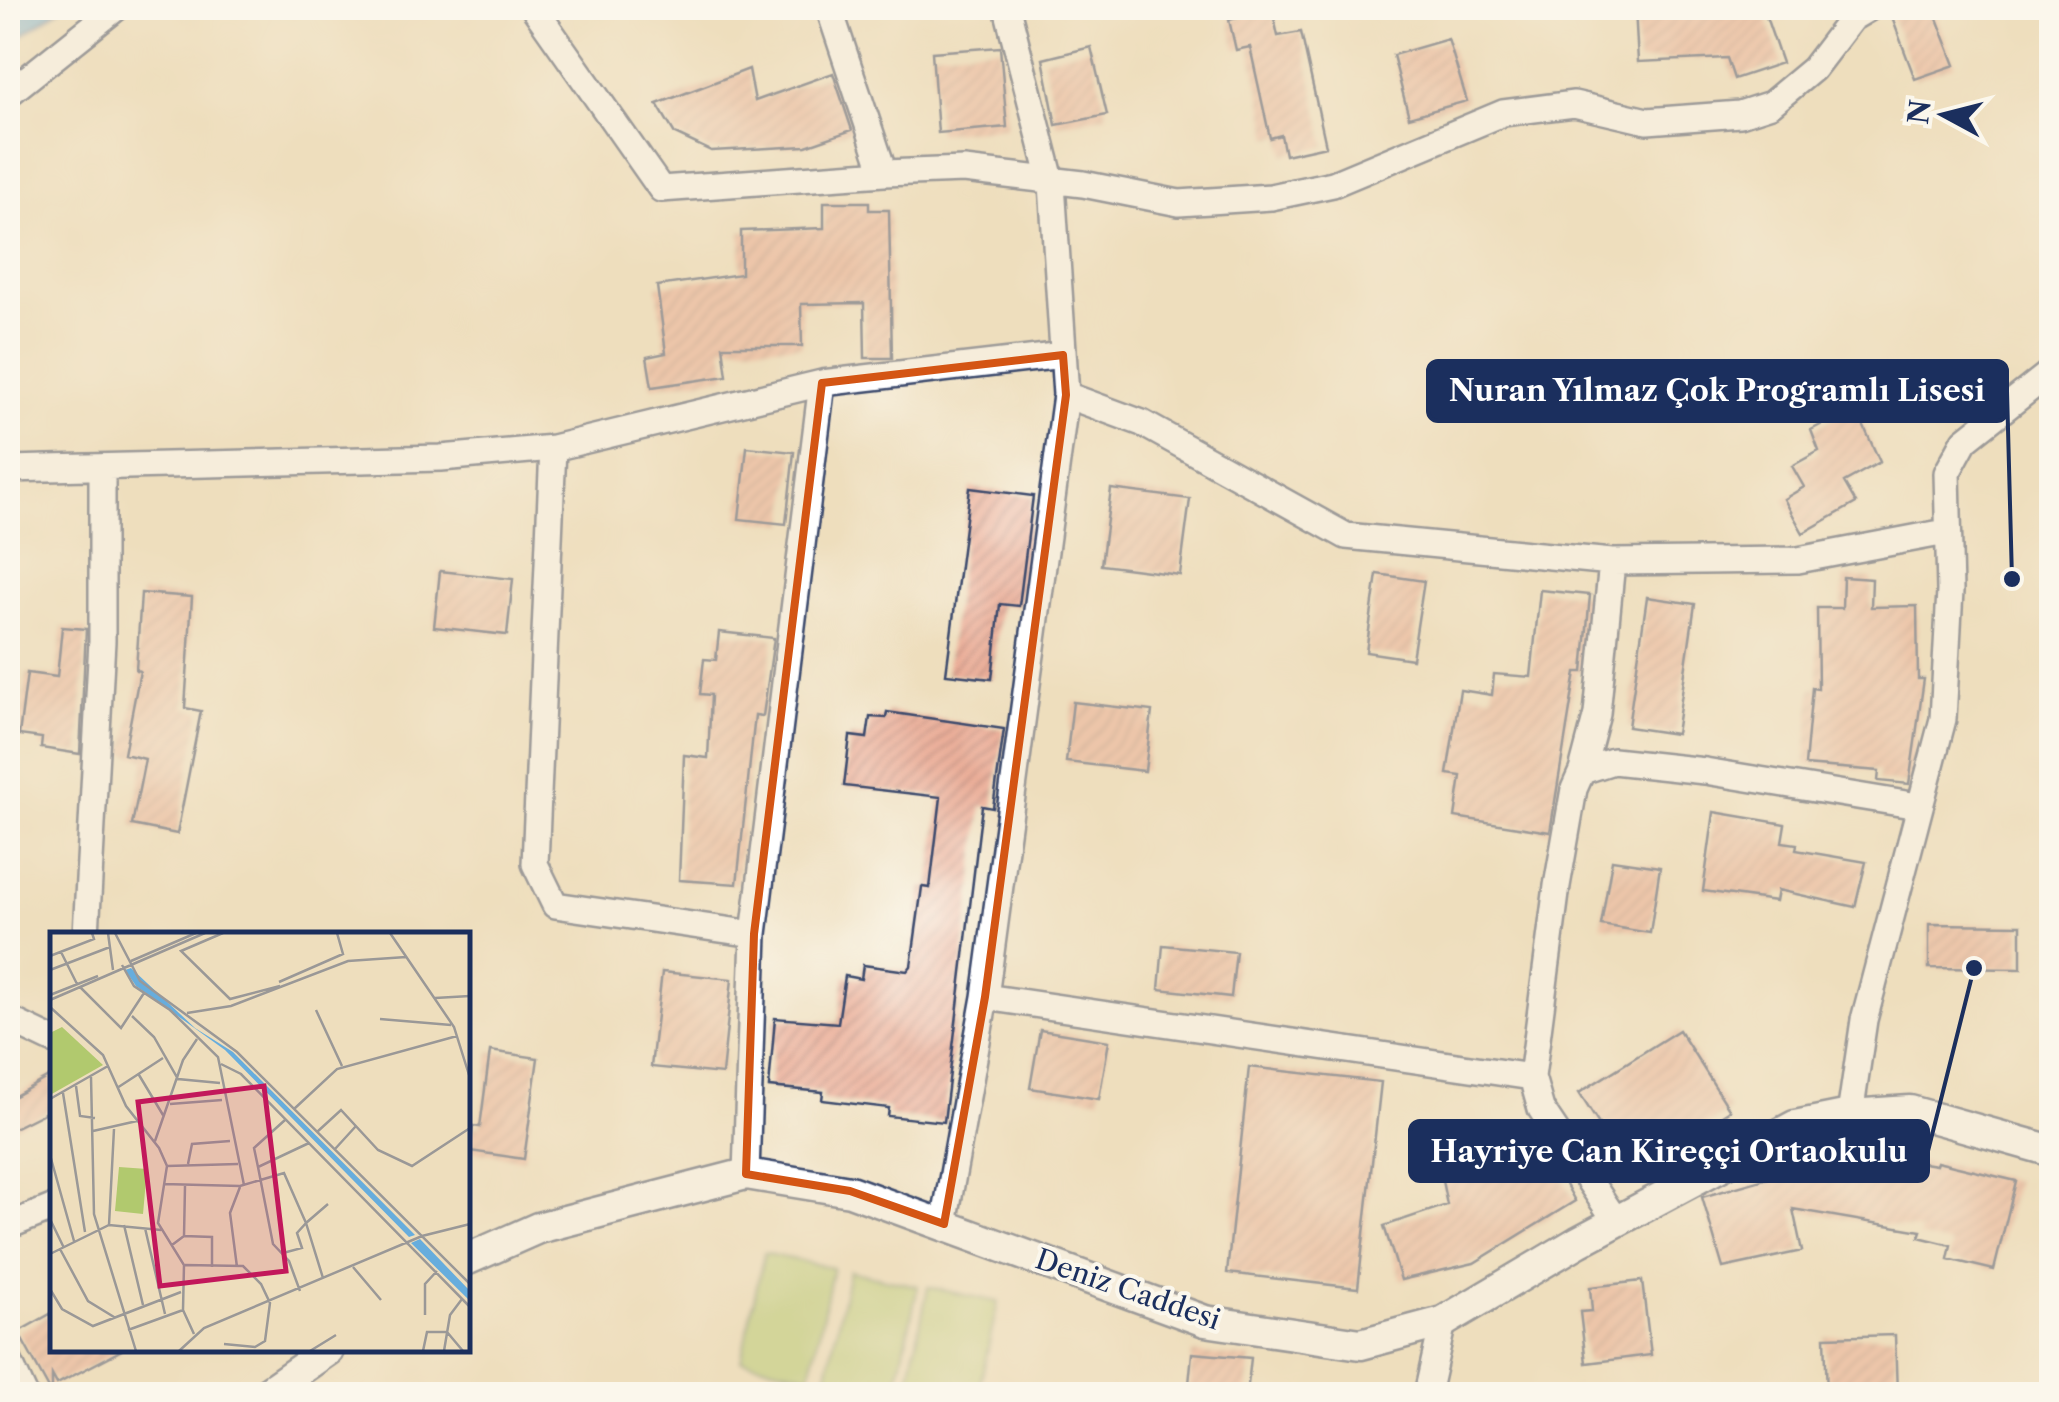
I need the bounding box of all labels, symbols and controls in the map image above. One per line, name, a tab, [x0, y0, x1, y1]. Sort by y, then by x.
north arrow	[1894, 65, 1994, 165]
text: N	[1901, 98, 1938, 126]
callout: Nuran Yılmaz Çok Programlı Lisesi	[1428, 361, 2007, 421]
text: Nuran Yılmaz Çok Programlı Lisesi	[1449, 372, 1986, 409]
inset map	[50, 932, 470, 1352]
callout: Hayriye Can Kireççi Ortaokulu	[1410, 1121, 1928, 1181]
text: Hayriye Can Kireççi Ortaokulu	[1430, 1133, 1908, 1170]
street label: Deniz Caddesi	[1031, 1241, 1225, 1337]

